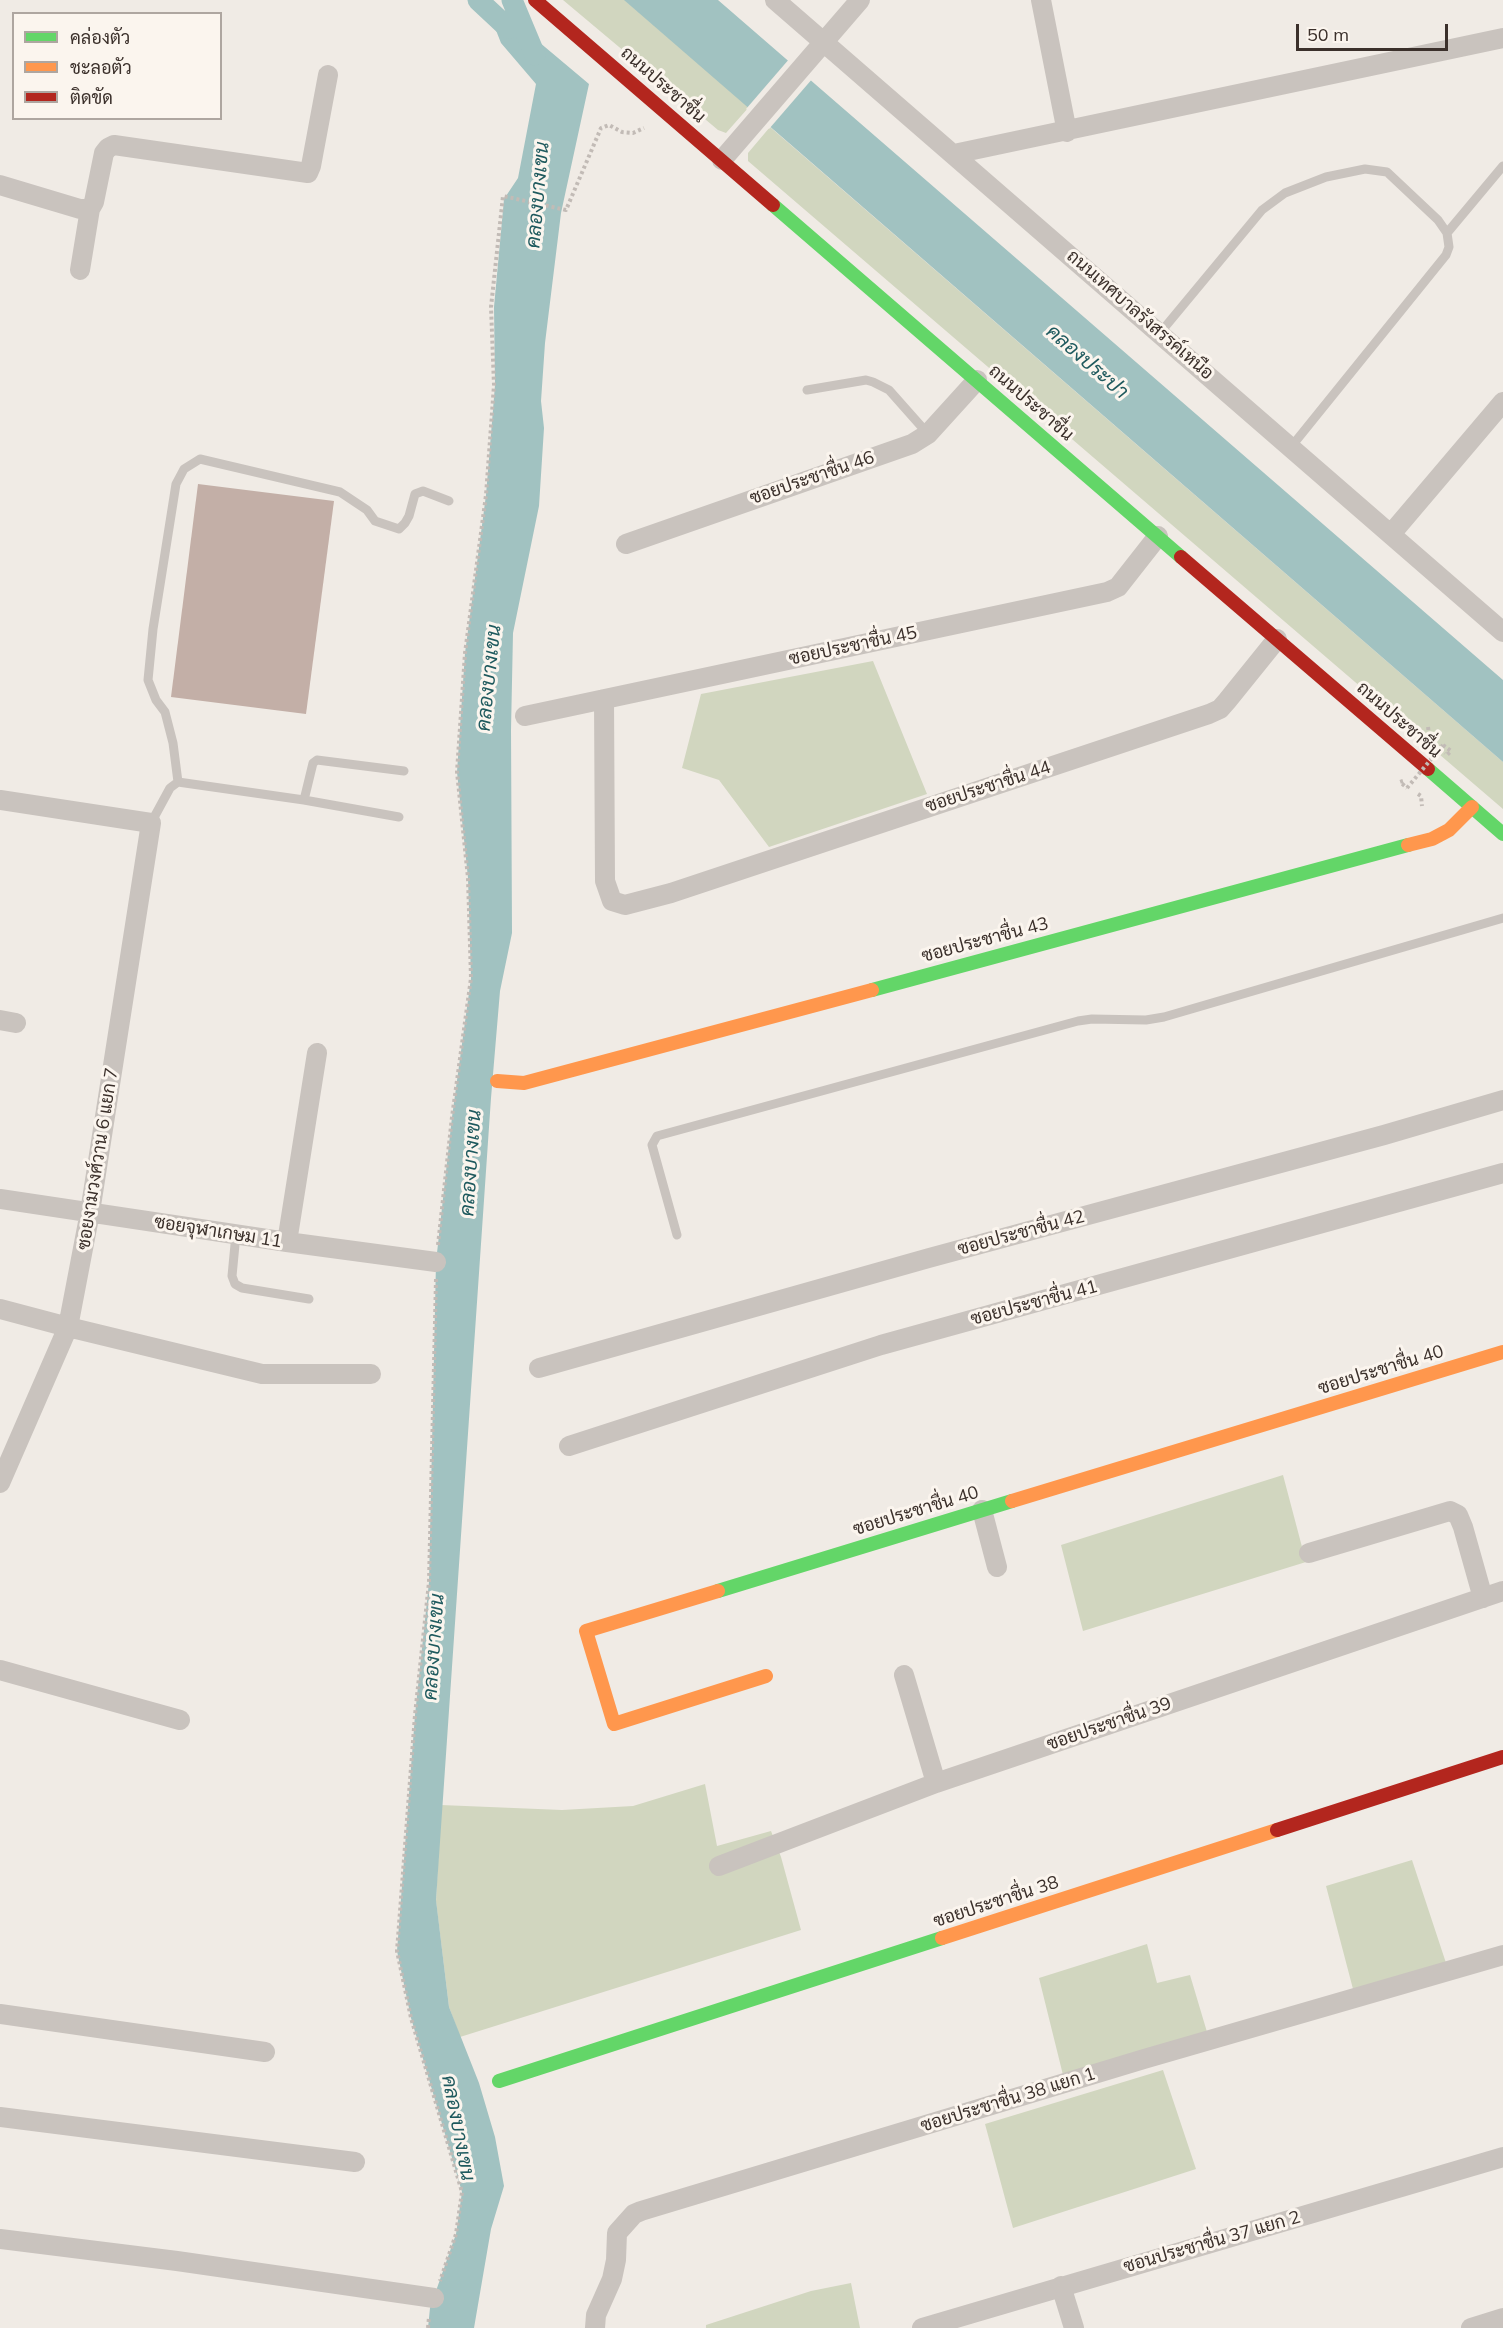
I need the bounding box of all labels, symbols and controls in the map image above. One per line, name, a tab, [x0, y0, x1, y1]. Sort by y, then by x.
legend	[12, 12, 222, 120]
scale bar	[1299, 12, 1450, 50]
text: 50 m	[1307, 23, 1349, 46]
text: คล่องตัว	[70, 26, 130, 49]
street label: ถนนประชาชื่น	[616, 42, 710, 128]
text: ชะลอตัว	[70, 56, 132, 79]
text: ติดขัด	[70, 86, 113, 109]
water label: คลองบางเขน	[521, 141, 555, 249]
street label: ถนนเทศบาลรังสรรค์เหนือ	[1062, 245, 1218, 385]
water label: คลองประปา	[1041, 320, 1133, 404]
street label: ถนนประชาชื่น	[984, 360, 1078, 446]
street label: ซอยประชาชื่น 46	[747, 447, 877, 509]
street label: ซอยประชาชื่น 45	[787, 622, 919, 670]
water label: คลองบางเขน	[471, 624, 507, 732]
street label: ถนนประชาชื่น	[1352, 677, 1446, 763]
street label: ซอยประชาชื่น 44	[923, 757, 1053, 817]
street label: ซอยประชาชื่น 43	[919, 913, 1051, 967]
street label: ซอยงามวงศ์วาน 6 แยก 7	[73, 1066, 123, 1252]
water label: คลองบางเขน	[455, 1109, 487, 1217]
street label: ซอยประชาชื่น 42	[955, 1206, 1087, 1260]
street label: ซอยจุฬาเกษม 11	[153, 1211, 283, 1253]
street label: ซอยประชาชื่น 41	[968, 1276, 1100, 1330]
street label: ซอยประชาชื่น 40	[1316, 1341, 1446, 1399]
street label: ซอยประชาชื่น 40	[851, 1482, 981, 1540]
water label: คลองบางเขน	[418, 1593, 450, 1701]
street label: ซอยประชาชื่น 39	[1044, 1693, 1174, 1755]
street label: ซอยประชาชื่น 38	[931, 1872, 1061, 1932]
street label: ซอยประชาชื่น 38 แยก 1	[918, 2063, 1098, 2137]
water label: คลองบางเขน	[436, 2073, 480, 2183]
street label: ซอนประชาชื่น 37 แยก 2	[1121, 2206, 1303, 2278]

